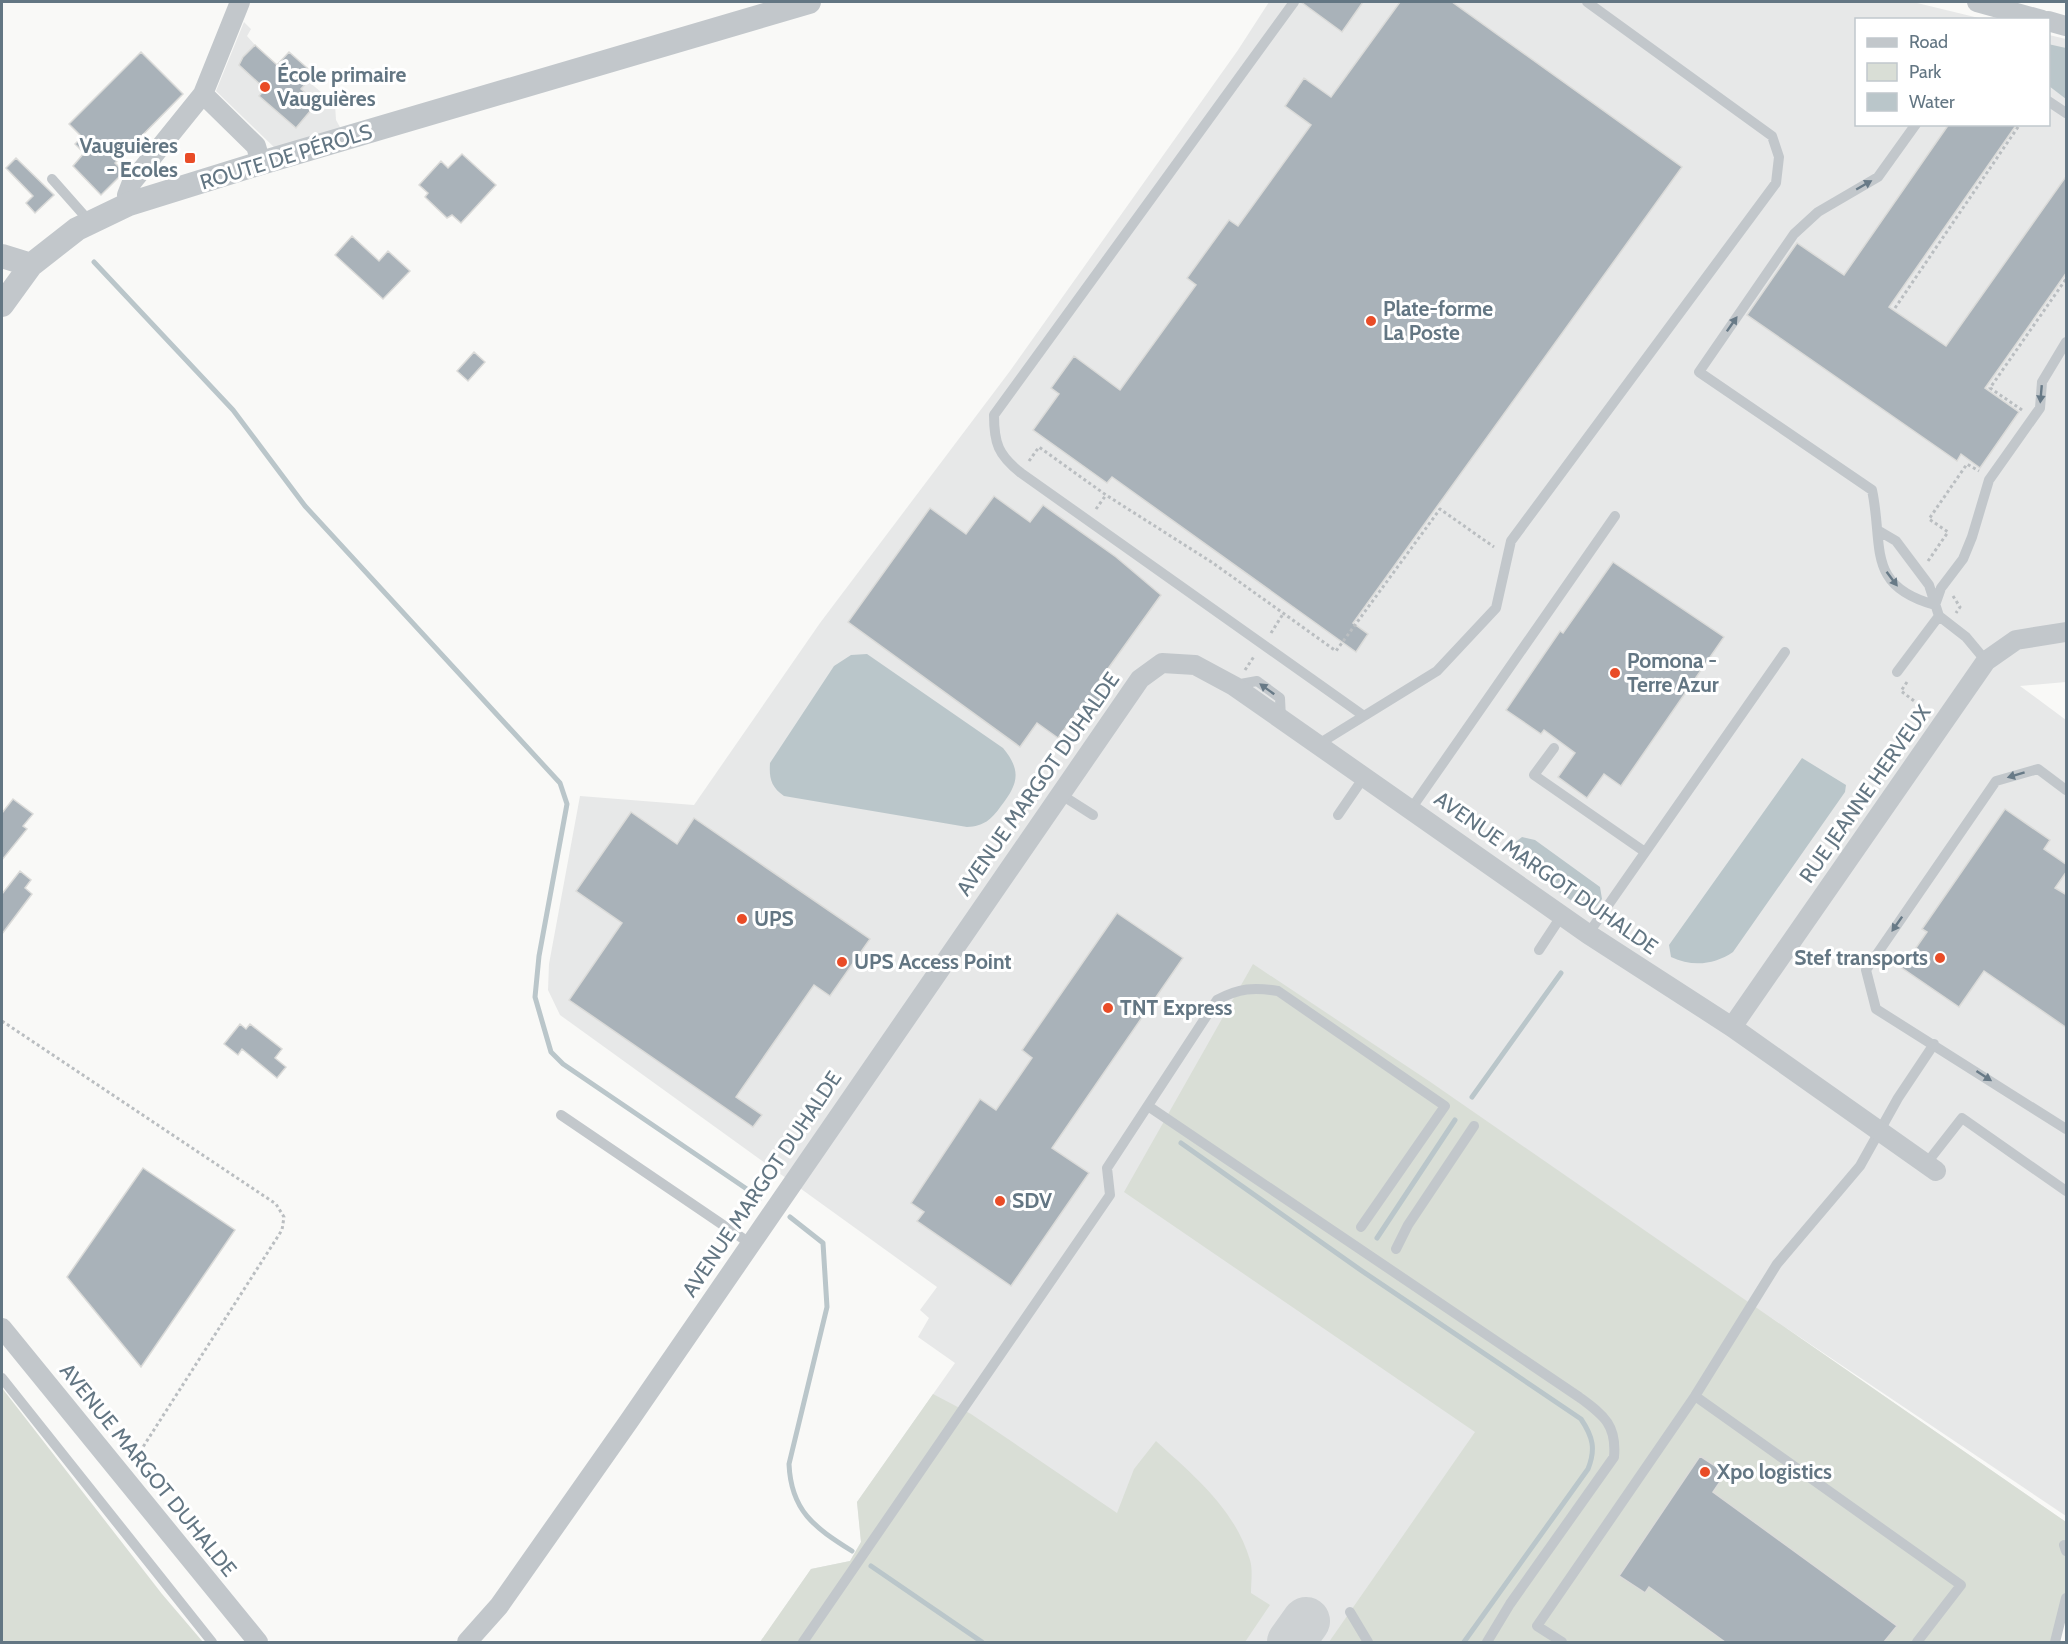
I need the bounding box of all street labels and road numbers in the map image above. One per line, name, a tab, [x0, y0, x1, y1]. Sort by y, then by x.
street label: ROUTE DE PÉROLS	[197, 118, 375, 195]
street label: AVENUE MARGOT DUHALDE	[951, 667, 1124, 900]
street label: RUE JEANNE HERVEUX	[1794, 700, 1936, 887]
street label: AVENUE MARGOT DUHALDE	[1430, 786, 1663, 959]
street label: AVENUE MARGOT DUHALDE	[677, 1066, 847, 1301]
street label: AVENUE MARGOT DUHALDE	[55, 1358, 242, 1581]

